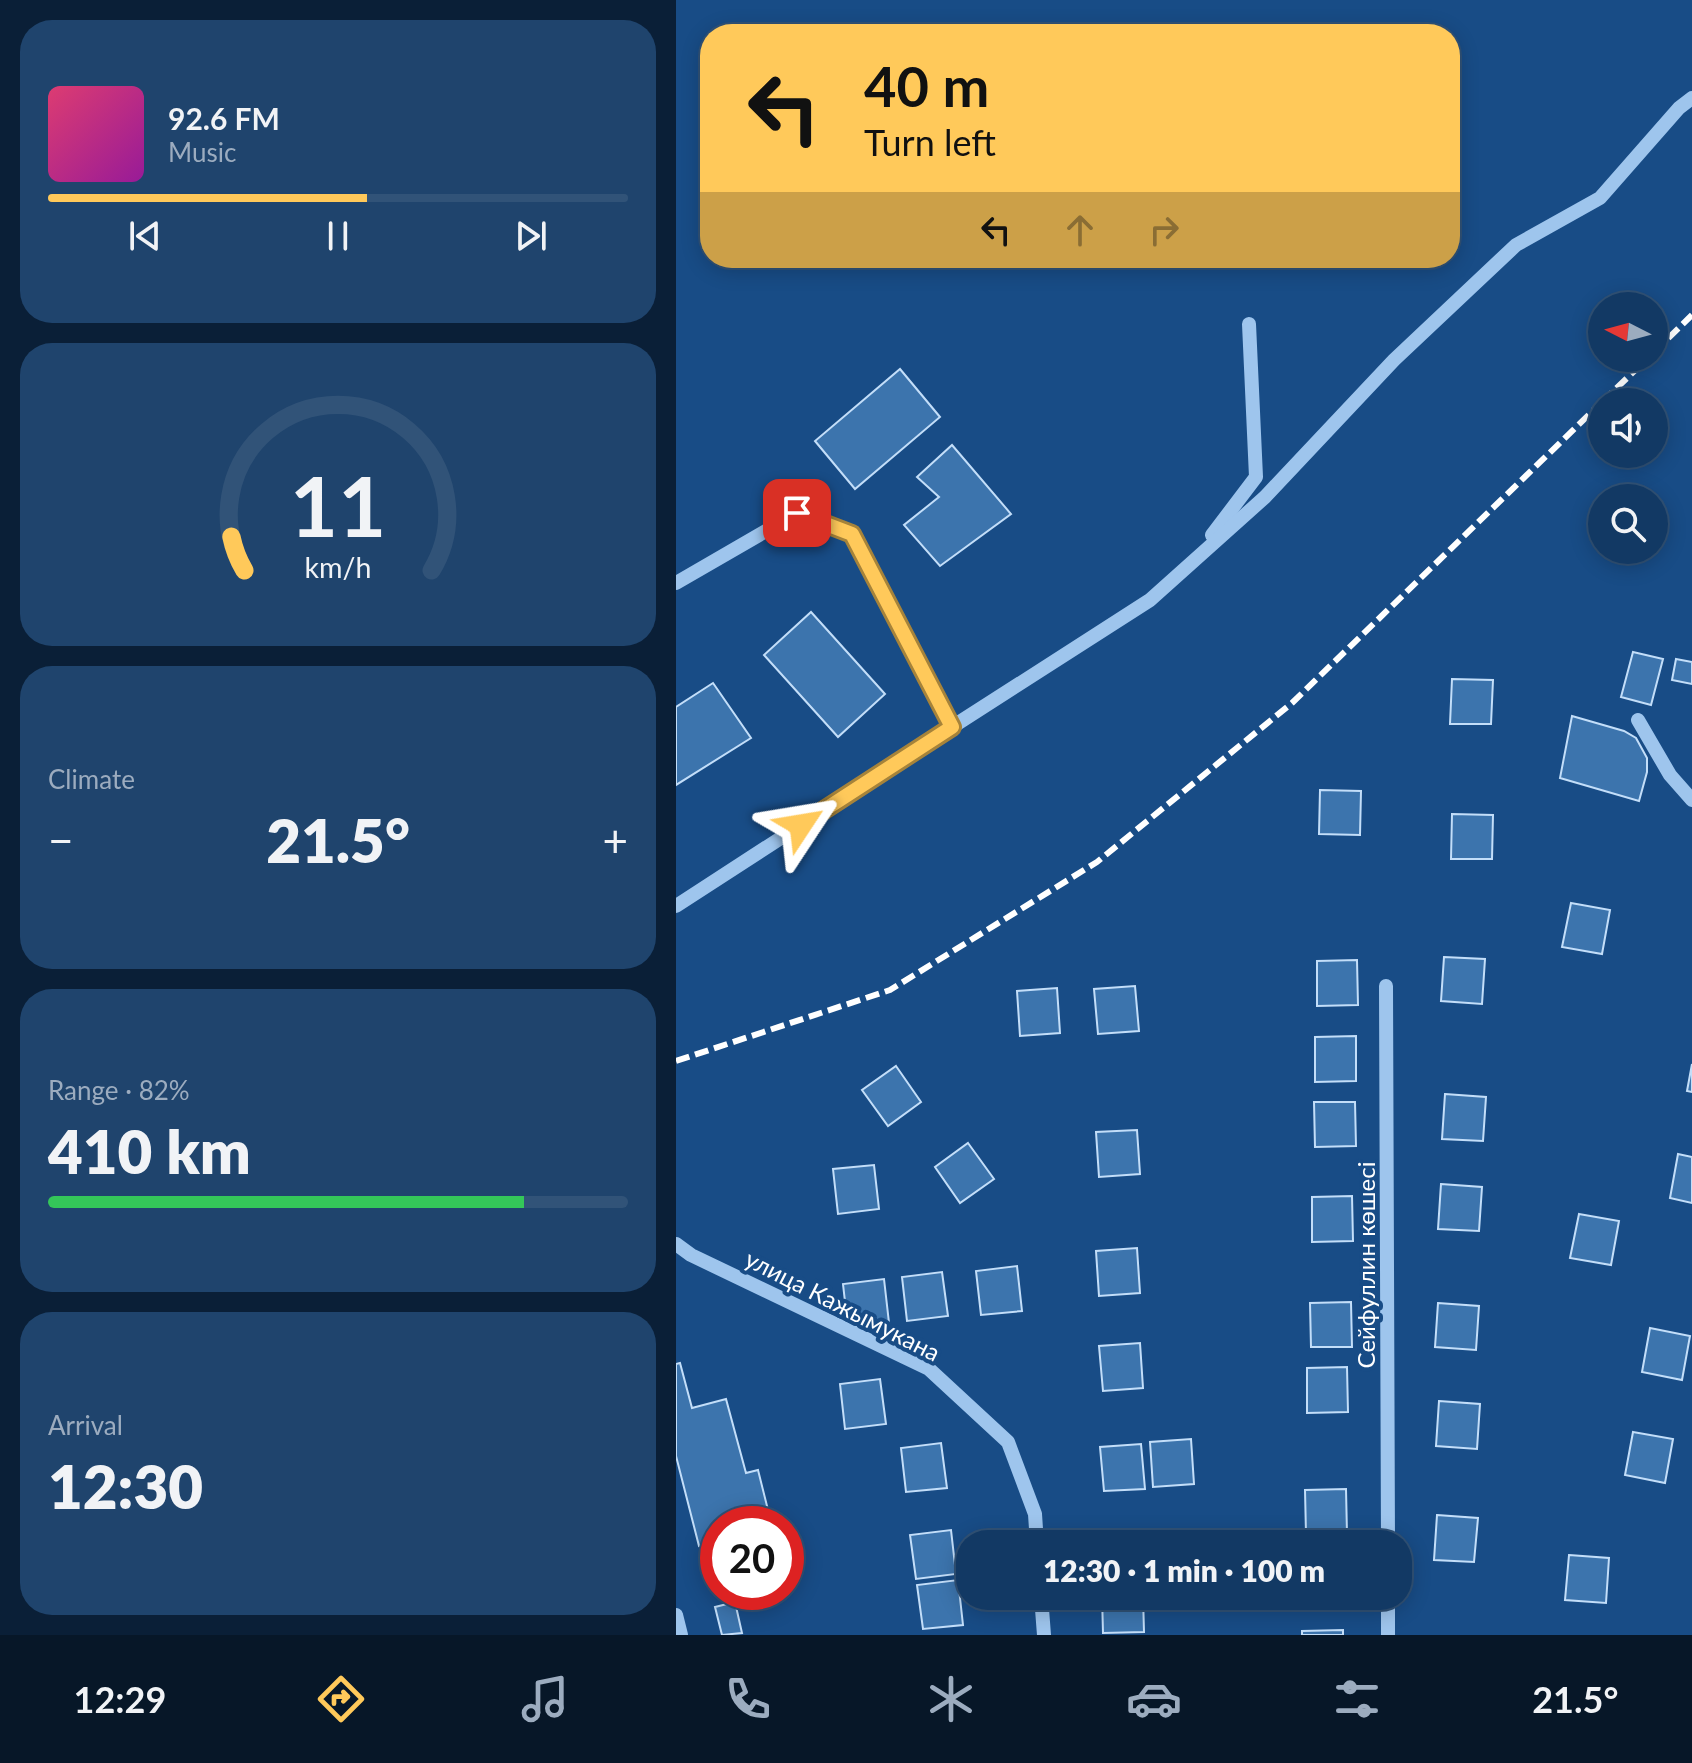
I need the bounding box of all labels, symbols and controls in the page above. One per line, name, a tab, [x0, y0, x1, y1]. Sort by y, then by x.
text: 40 m	[864, 52, 989, 119]
icon: left	[732, 56, 836, 160]
text: 92.6 FM	[168, 100, 280, 136]
text: Turn left	[864, 120, 996, 164]
text: Music	[168, 136, 236, 168]
icon: left	[974, 208, 1018, 252]
icon: ahead	[1058, 208, 1102, 252]
icon: right	[1142, 208, 1186, 252]
icon: previous	[123, 214, 167, 258]
icon: pause	[316, 214, 360, 258]
icon: next	[509, 214, 553, 258]
north arrow	[1588, 292, 1668, 372]
map controls	[1588, 292, 1668, 564]
button: sound	[1588, 388, 1668, 468]
text: 11	[290, 454, 386, 554]
pin	[763, 479, 831, 547]
button: search	[1588, 484, 1668, 564]
icon: arrive	[775, 491, 819, 535]
text: km/h	[305, 550, 371, 584]
text: Climate	[48, 763, 135, 795]
position arrow	[759, 783, 843, 867]
text: 21.5°	[266, 804, 410, 876]
text: −	[48, 814, 74, 866]
text: +	[602, 814, 628, 866]
text: Range · 82%	[48, 1074, 190, 1106]
text: 410 km	[48, 1115, 251, 1187]
street label: Сейфуллин көшесі	[1351, 1162, 1380, 1368]
street label: улица Кажымукана	[741, 1243, 945, 1367]
text: Arrival	[48, 1409, 123, 1441]
text: 12:30	[48, 1450, 203, 1522]
speed limit sign: 20	[700, 1506, 804, 1610]
text: 12:30 · 1 min · 100 m	[1043, 1552, 1325, 1588]
icon: directions	[313, 1671, 369, 1727]
icon: music	[517, 1671, 573, 1727]
icon: phone	[720, 1671, 776, 1727]
icon: climate	[923, 1671, 979, 1727]
icon: car	[1126, 1671, 1182, 1727]
icon: filters	[1329, 1671, 1385, 1727]
text: 12:29	[74, 1677, 166, 1721]
text: 21.5°	[1532, 1677, 1618, 1721]

